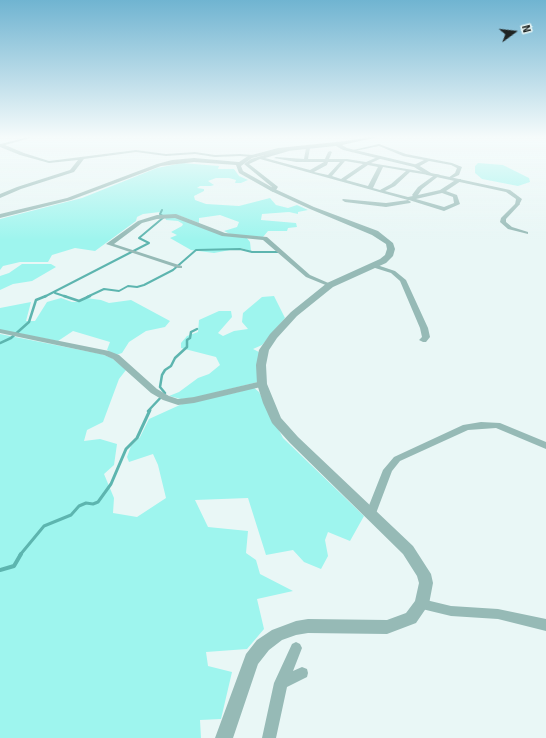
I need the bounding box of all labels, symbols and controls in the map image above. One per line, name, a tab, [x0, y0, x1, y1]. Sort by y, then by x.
north arrow	[494, 12, 534, 52]
text: N	[519, 23, 533, 34]

